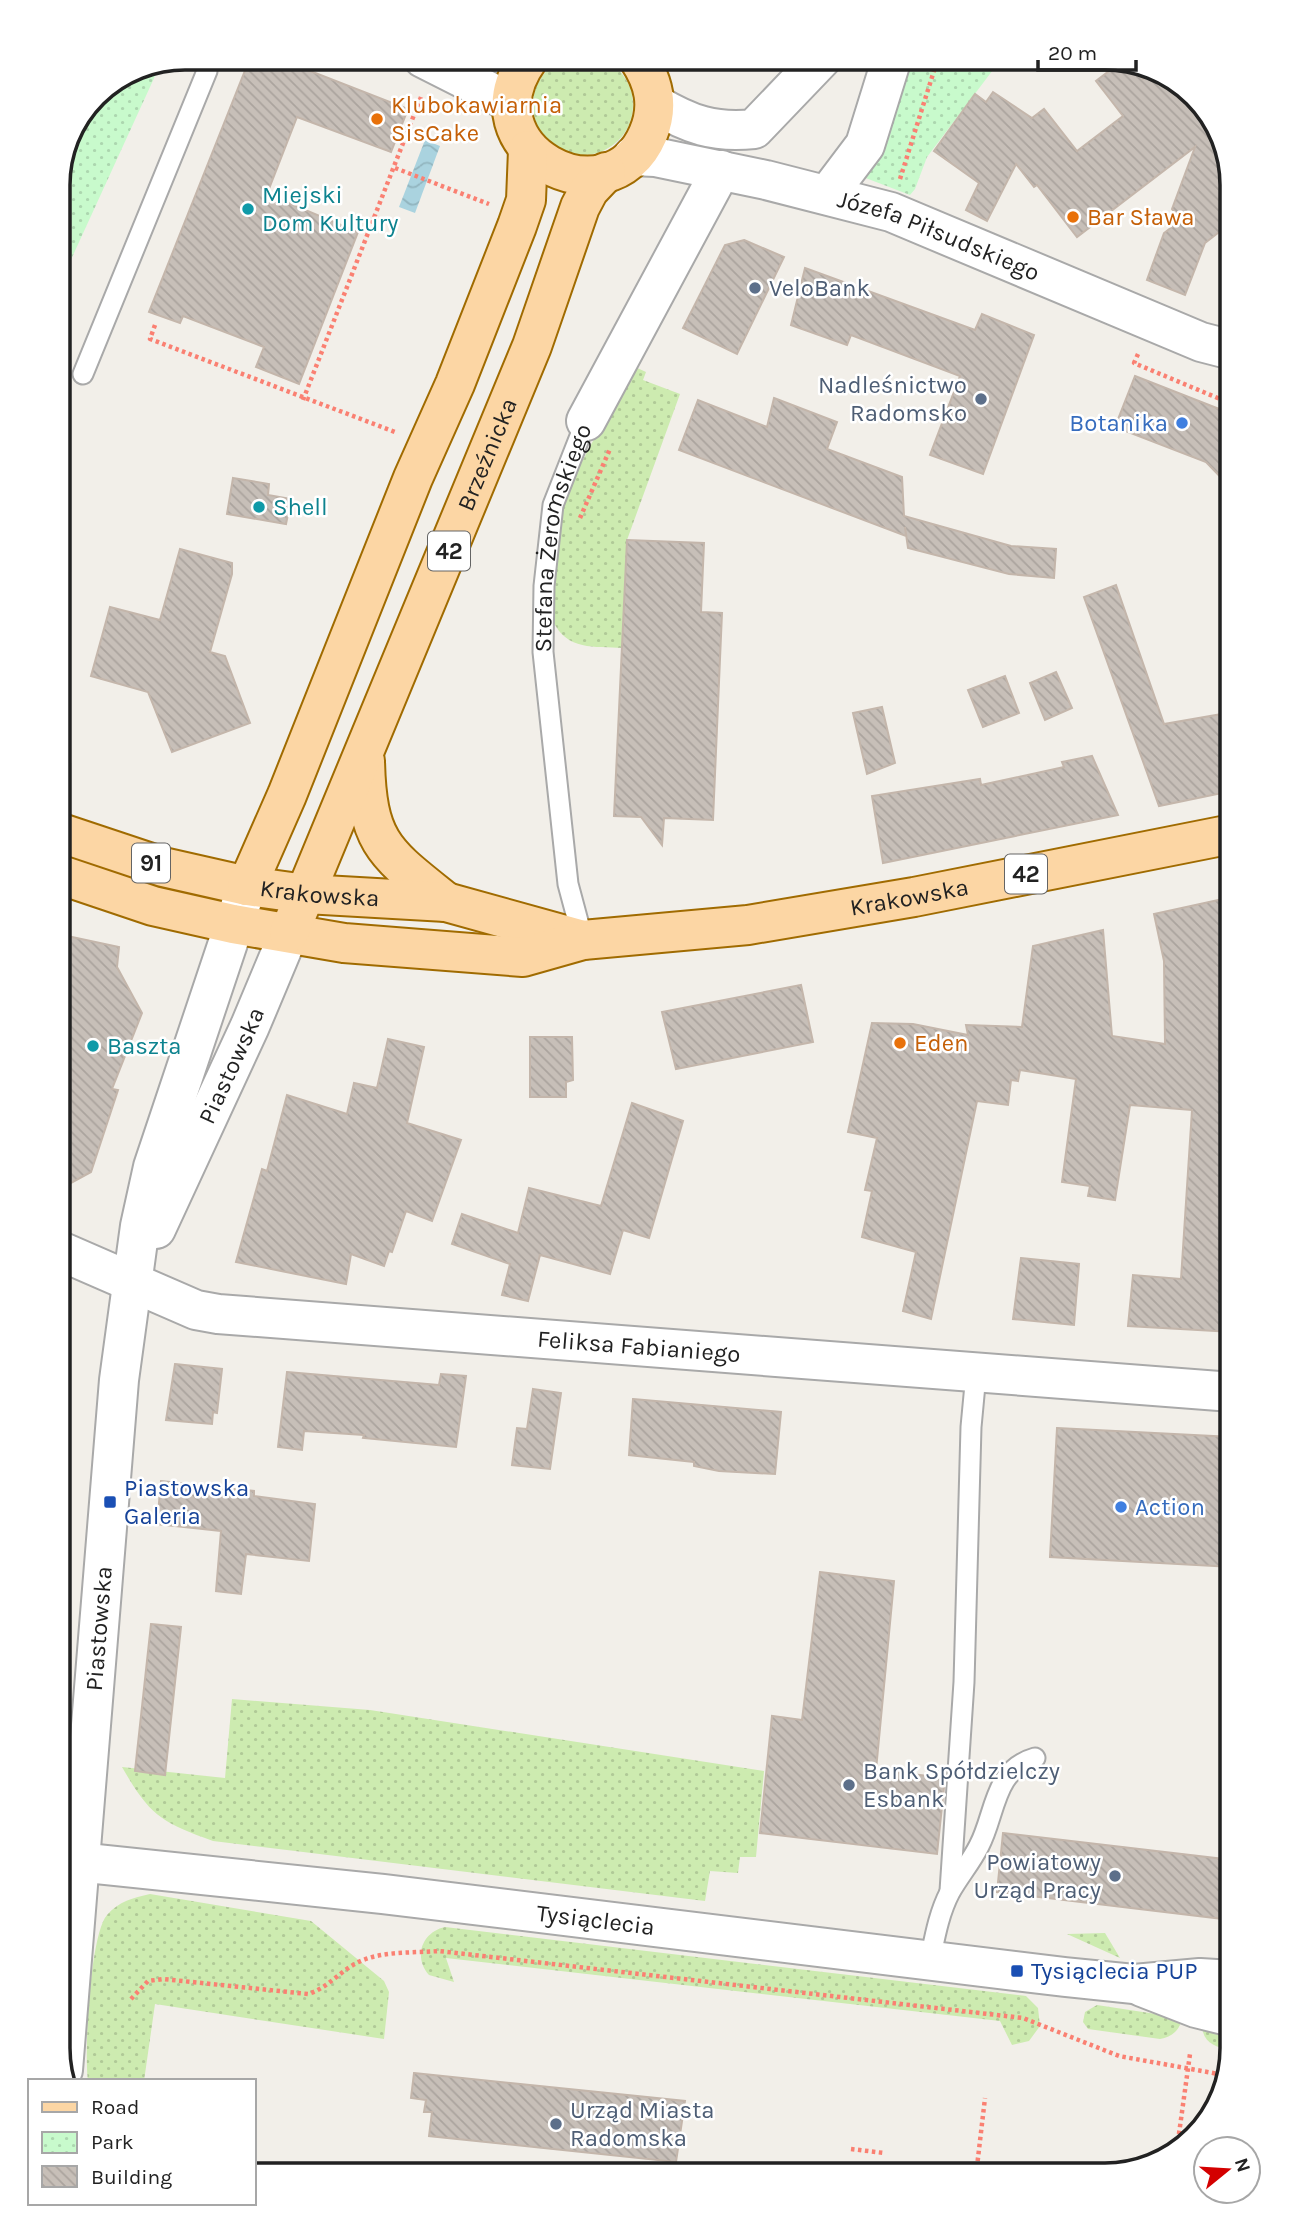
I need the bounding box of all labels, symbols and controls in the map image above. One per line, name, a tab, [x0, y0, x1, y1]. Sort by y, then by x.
scale bar	[1038, 28, 1136, 72]
text: 20 m	[1048, 41, 1097, 65]
place label: Klubokawiarnia SisCake	[391, 91, 562, 147]
marker: Klubokawiarnia SisCake	[369, 111, 385, 127]
place label: Miejski Dom Kultury	[262, 181, 398, 237]
street label: Józefa Piłsudskiego	[835, 185, 1044, 287]
marker: Miejski Dom Kultury	[240, 201, 256, 217]
place label: Bar Sława	[1087, 203, 1195, 231]
marker: Bar Sława	[1065, 209, 1081, 225]
place label: VeloBank	[769, 274, 870, 302]
marker: VeloBank	[747, 280, 763, 296]
place label: Nadleśnictwo Radomsko	[818, 371, 967, 427]
marker: Nadleśnictwo Radomsko	[973, 391, 989, 407]
street label: Brzeźnicka	[451, 394, 523, 515]
place label: Botanika	[1069, 409, 1168, 437]
marker: Botanika	[1174, 415, 1190, 431]
street label: Stefana Żeromskiego	[529, 420, 598, 652]
place label: Shell	[273, 493, 328, 521]
marker: Shell	[251, 499, 267, 515]
road number: 42	[428, 531, 470, 570]
road number: 91	[132, 844, 170, 883]
road number: 42	[1005, 854, 1047, 894]
street label: Krakowska	[848, 873, 971, 922]
street label: Krakowska	[258, 874, 380, 912]
street label: Piastowska	[193, 1003, 270, 1128]
place label: Eden	[914, 1029, 969, 1057]
place label: Baszta	[107, 1032, 181, 1060]
marker: Eden	[892, 1035, 908, 1051]
marker: Baszta	[85, 1038, 101, 1054]
street label: Feliksa Fabianiego	[536, 1325, 742, 1368]
place label: Piastowska Galeria	[124, 1474, 249, 1530]
place label: Action	[1135, 1493, 1205, 1521]
marker: Piastowska Galeria	[102, 1494, 118, 1510]
marker: Action	[1113, 1499, 1129, 1515]
street label: Piastowska	[80, 1565, 118, 1692]
place label: Bank Spółdzielczy Esbank	[863, 1757, 1060, 1813]
marker: Bank Spółdzielczy Esbank	[841, 1777, 857, 1793]
place label: Powiatowy Urząd Pracy	[973, 1848, 1101, 1904]
marker: Powiatowy Urząd Pracy	[1107, 1868, 1123, 1884]
street label: Tysiąclecia	[535, 1899, 656, 1941]
place label: Tysiąclecia PUP	[1031, 1957, 1197, 1985]
marker: Tysiąclecia PUP	[1009, 1963, 1025, 1979]
legend	[28, 2079, 256, 2205]
text: Road	[91, 2095, 139, 2119]
place label: Urząd Miasta Radomska	[570, 2096, 714, 2152]
marker: Urząd Miasta Radomska	[548, 2116, 564, 2132]
text: Park	[91, 2130, 134, 2154]
north arrow	[1192, 2135, 1262, 2205]
text: N	[1230, 2155, 1255, 2175]
text: Building	[91, 2165, 172, 2189]

